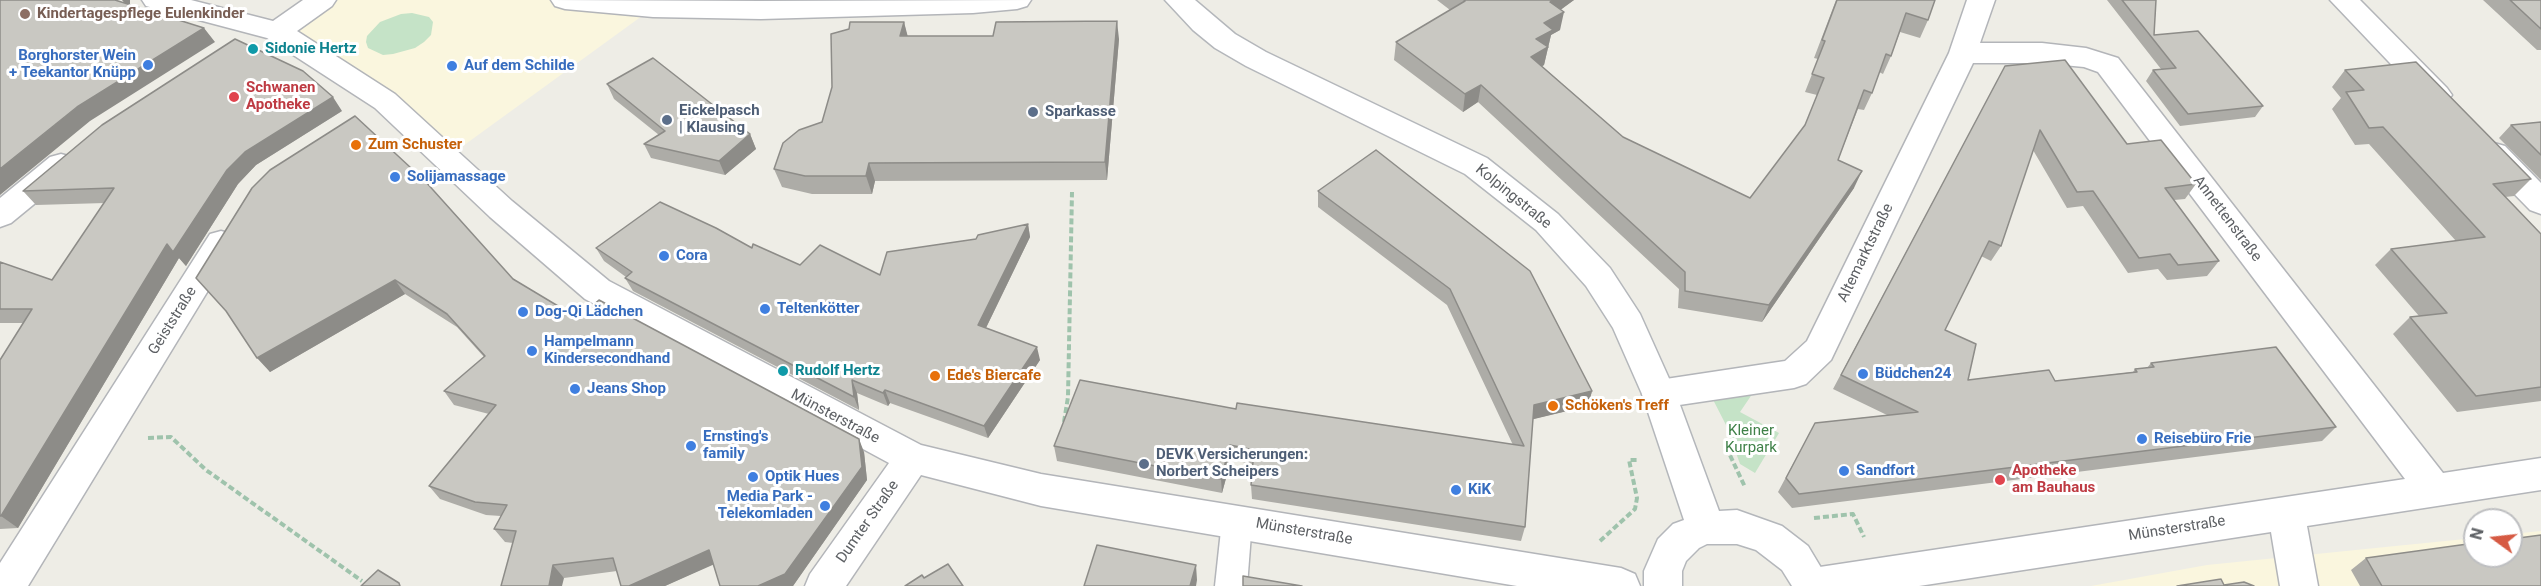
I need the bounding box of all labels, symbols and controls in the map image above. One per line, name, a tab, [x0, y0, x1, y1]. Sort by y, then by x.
place label: Kindertagespflege Eulenkinder	[37, 5, 245, 23]
marker: Kindertagespflege Eulenkinder	[18, 7, 32, 21]
place label: Sidonie Hertz	[265, 40, 357, 58]
marker: Sidonie Hertz	[246, 42, 260, 56]
place label: Borghorster Wein + Teekantor Knüpp	[9, 47, 136, 82]
place label: Auf dem Schilde	[464, 57, 575, 75]
marker: Borghorster Wein + Teekantor Knüpp	[141, 58, 155, 72]
marker: Auf dem Schilde	[445, 59, 459, 73]
place label: Schwanen Apotheke	[246, 79, 315, 114]
marker: Schwanen Apotheke	[227, 90, 241, 104]
place label: Eickelpasch | Klausing	[679, 102, 760, 137]
place label: Sparkasse	[1045, 103, 1116, 121]
marker: Sparkasse	[1026, 105, 1040, 119]
marker: Eickelpasch | Klausing	[660, 113, 674, 127]
place label: Zum Schuster	[368, 136, 462, 154]
marker: Zum Schuster	[349, 138, 363, 152]
street label: Kolpingstraße	[1471, 161, 1555, 233]
place label: Solijamassage	[407, 168, 506, 186]
marker: Solijamassage	[388, 170, 402, 184]
street label: Annettenstraße	[2189, 173, 2265, 265]
street label: Altemarktstraße	[1834, 201, 1898, 305]
place label: Cora	[676, 247, 708, 265]
marker: Cora	[657, 249, 671, 263]
street label: Geiststraße	[145, 284, 201, 358]
place label: Teltenkötter	[777, 300, 859, 318]
marker: Teltenkötter	[758, 302, 772, 316]
place label: Dog-Qi Lädchen	[535, 303, 643, 321]
marker: Dog-Qi Lädchen	[516, 305, 530, 319]
place label: Hampelmann Kindersecondhand	[544, 333, 670, 368]
marker: Hampelmann Kindersecondhand	[525, 344, 539, 358]
place label: Rudolf Hertz	[795, 362, 880, 380]
marker: Rudolf Hertz	[776, 364, 790, 378]
place label: Büdchen24	[1875, 365, 1951, 383]
place label: Ede's Biercafe	[947, 367, 1041, 385]
marker: Büdchen24	[1856, 367, 1870, 381]
marker: Ede's Biercafe	[928, 369, 942, 383]
place label: Jeans Shop	[587, 380, 666, 398]
marker: Jeans Shop	[568, 382, 582, 396]
street label: Münsterstraße	[788, 386, 882, 448]
place label: Schöken's Treff	[1565, 397, 1669, 415]
marker: Schöken's Treff	[1546, 399, 1560, 413]
park label: Kleiner Kurpark	[1725, 422, 1777, 457]
place label: Ernsting's family	[703, 428, 769, 463]
place label: Reisebüro Frie	[2154, 430, 2251, 448]
marker: Reisebüro Frie	[2135, 432, 2149, 446]
marker: Ernsting's family	[684, 439, 698, 453]
place label: DEVK Versicherungen: Norbert Scheipers	[1156, 446, 1308, 481]
marker: DEVK Versicherungen: Norbert Scheipers	[1137, 457, 1151, 471]
place label: Sandfort	[1856, 462, 1915, 480]
place label: Apotheke am Bauhaus	[2012, 462, 2095, 497]
marker: Sandfort	[1837, 464, 1851, 478]
place label: Optik Hues	[765, 468, 839, 486]
marker: Optik Hues	[746, 470, 760, 484]
marker: Apotheke am Bauhaus	[1993, 473, 2007, 487]
street label: Dumter Straße	[833, 477, 903, 567]
place label: KiK	[1468, 481, 1491, 499]
marker: KiK	[1449, 483, 1463, 497]
place label: Media Park - Telekomladen	[718, 488, 813, 523]
marker: Media Park - Telekomladen	[818, 499, 832, 513]
north arrow	[2463, 508, 2523, 568]
street label: Münsterstraße	[2127, 512, 2227, 546]
street label: Münsterstraße	[1254, 515, 1354, 549]
text: N	[2466, 526, 2488, 542]

